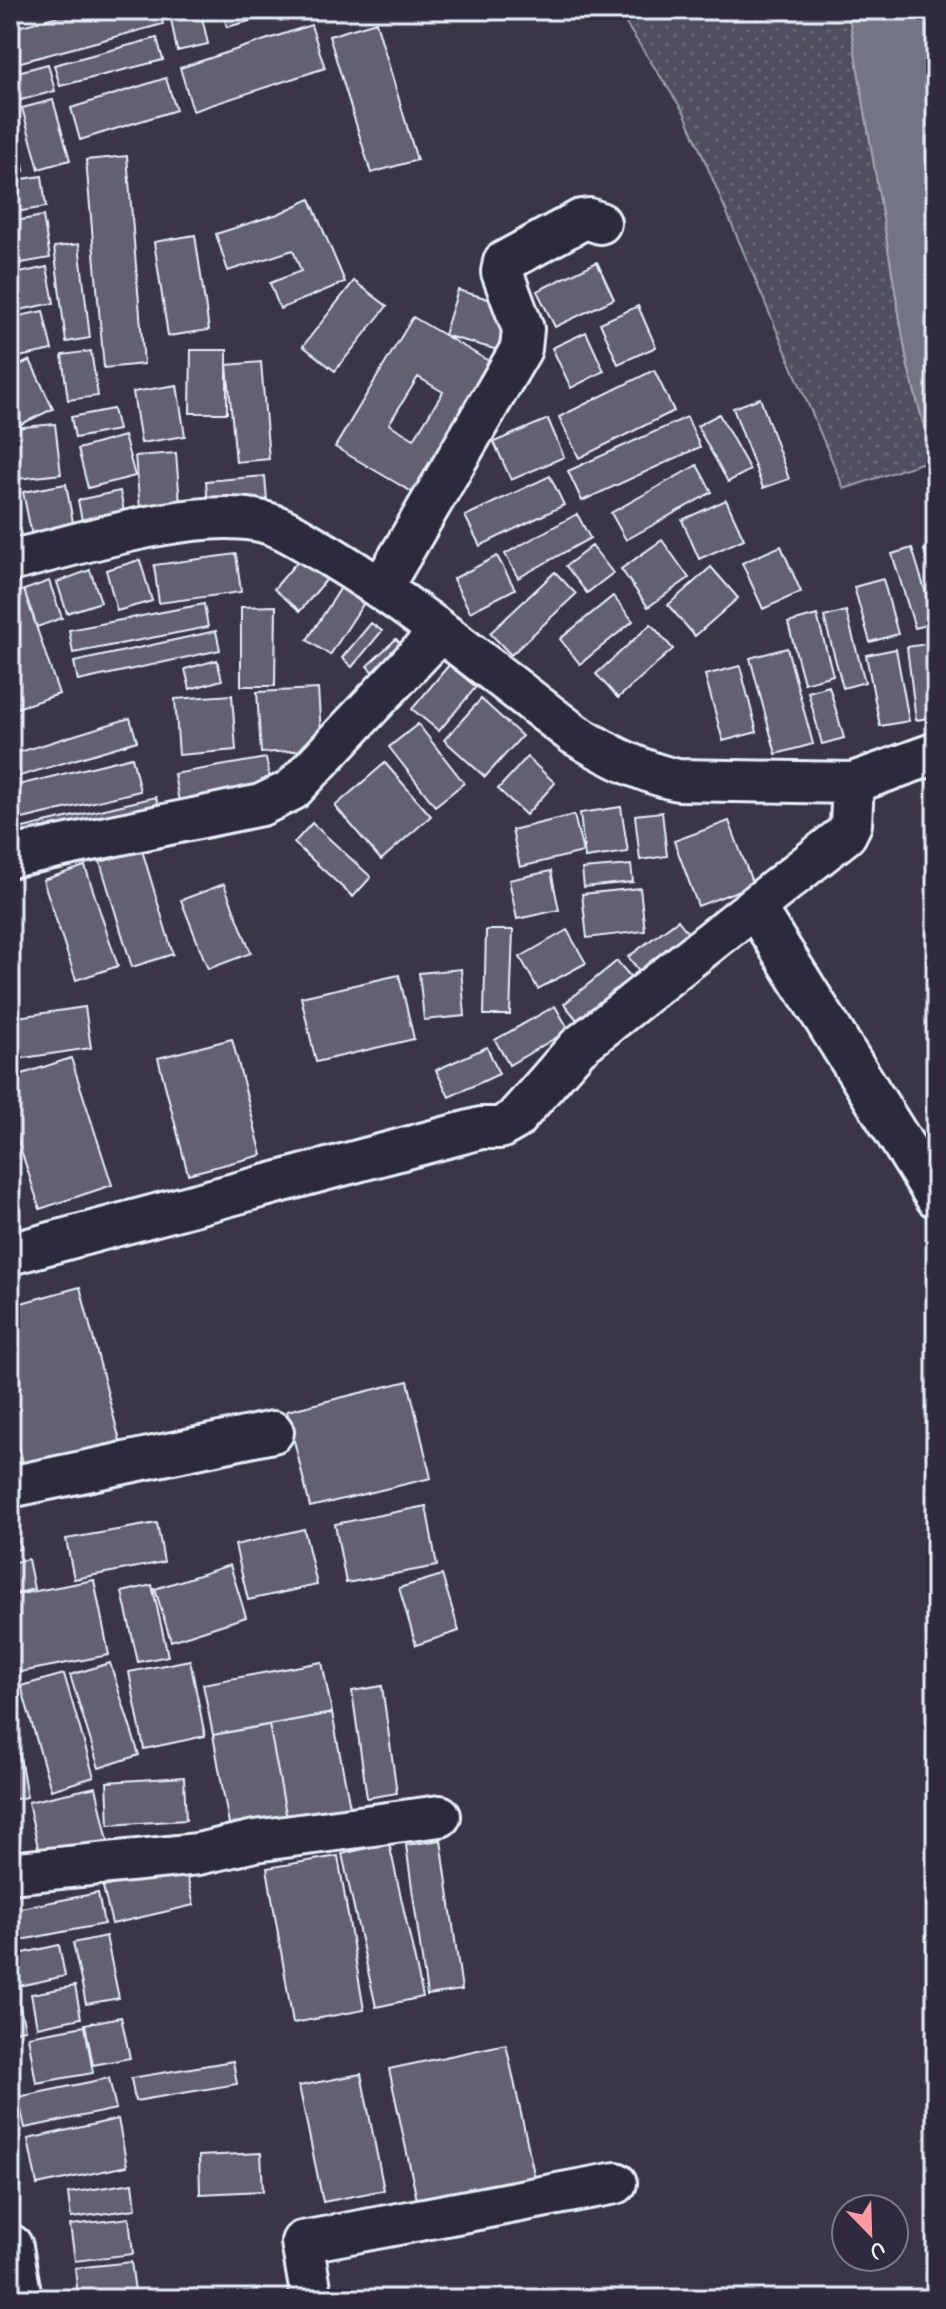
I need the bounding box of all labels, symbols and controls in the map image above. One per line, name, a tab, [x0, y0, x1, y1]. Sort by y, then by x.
north arrow	[830, 2193, 910, 2273]
text: U	[865, 2234, 889, 2265]

